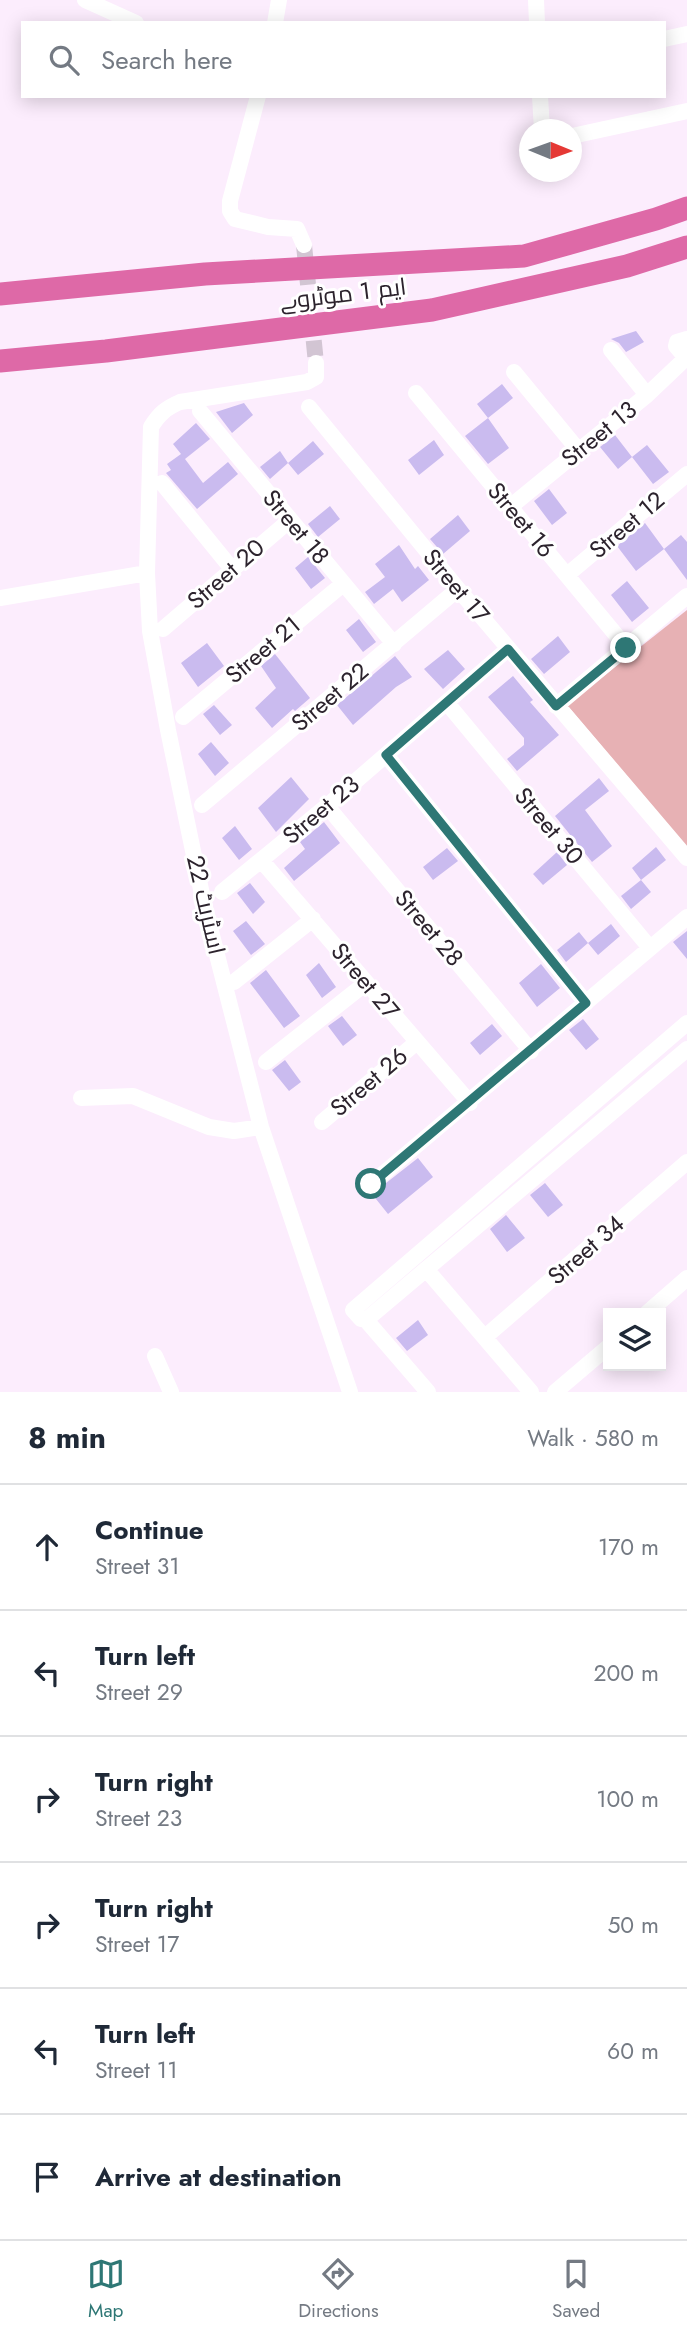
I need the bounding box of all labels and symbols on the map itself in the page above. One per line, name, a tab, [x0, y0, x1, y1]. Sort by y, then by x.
north arrow	[519, 119, 582, 182]
street label: ایم 1 موٹروے	[278, 268, 408, 319]
street label: Street 13	[553, 392, 644, 475]
street label: Street 16	[479, 474, 563, 565]
street label: Street 18	[255, 482, 338, 572]
street label: Street 12	[581, 483, 672, 567]
street label: Street 20	[179, 530, 272, 617]
street label: Street 17	[415, 541, 498, 631]
street label: Street 21	[217, 608, 308, 692]
route end	[610, 632, 641, 663]
street label: Street 22	[283, 654, 376, 740]
street label: Street 23	[274, 767, 367, 852]
street label: Street 30	[506, 779, 592, 872]
street label: اسٹریٹ 22	[178, 852, 235, 958]
street label: Street 28	[387, 881, 472, 974]
street label: Street 27	[323, 935, 408, 1027]
street label: Street 26	[322, 1039, 415, 1125]
route start	[355, 1168, 386, 1199]
street label: Street 34	[540, 1206, 632, 1293]

